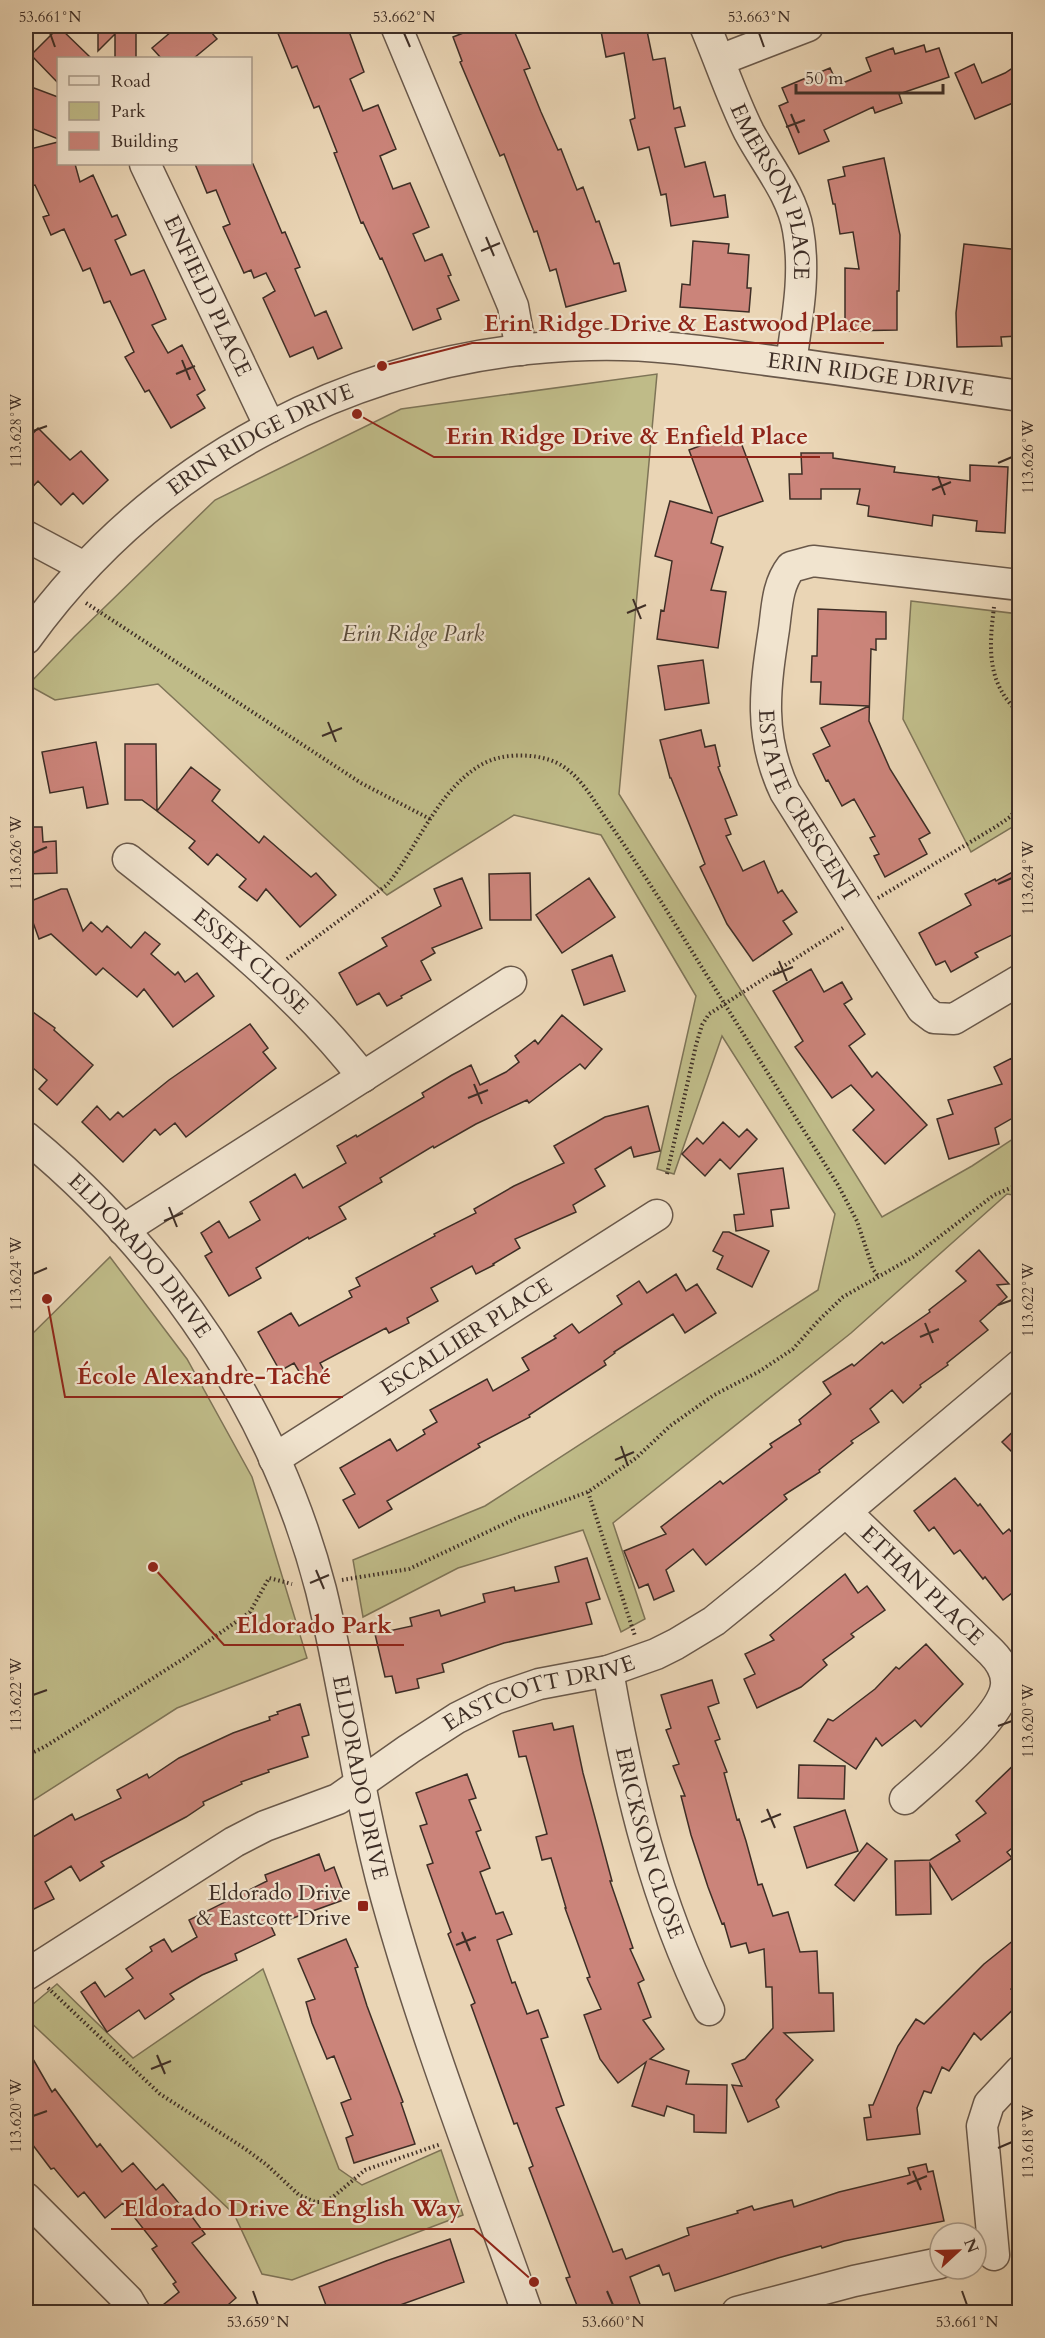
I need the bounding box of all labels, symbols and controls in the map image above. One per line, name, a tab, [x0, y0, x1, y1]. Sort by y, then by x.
text: 53.661°N	[19, 7, 82, 27]
text: 53.662°N	[373, 7, 436, 27]
text: 53.663°N	[728, 7, 791, 27]
legend	[57, 57, 252, 165]
scale bar	[796, 57, 943, 95]
text: 50 m	[805, 66, 844, 91]
text: Road	[111, 69, 151, 94]
text: Park	[111, 99, 146, 124]
street label: EMERSON PLACE	[723, 99, 816, 280]
text: Building	[111, 129, 179, 154]
street label: ENFIELD PLACE	[156, 210, 259, 382]
callout: Erin Ridge Drive & Eastwood Place	[472, 301, 884, 343]
text: Erin Ridge Drive & Eastwood Place	[484, 307, 872, 340]
street label: ERIN RIDGE DRIVE	[765, 345, 977, 404]
street label: ERIN RIDGE DRIVE	[161, 376, 358, 503]
text: 113.628°W	[6, 393, 26, 468]
callout: Erin Ridge Drive & Enfield Place	[434, 415, 820, 457]
text: 113.626°W	[1018, 419, 1038, 494]
text: Erin Ridge Drive & Enfield Place	[446, 420, 808, 453]
park label: Erin Ridge Park	[342, 619, 484, 649]
street label: ESTATE CRESCENT	[751, 709, 866, 909]
text: 113.626°W	[6, 815, 26, 890]
text: 113.624°W	[1018, 840, 1038, 915]
street label: ESSEX CLOSE	[186, 902, 315, 1021]
street label: ELDORADO DRIVE	[62, 1166, 218, 1344]
text: 113.624°W	[6, 1236, 26, 1311]
text: 113.622°W	[1018, 1262, 1038, 1337]
street label: ESCALLIER PLACE	[375, 1271, 558, 1402]
callout: École Alexandre-Taché	[65, 1355, 343, 1397]
text: École Alexandre-Taché	[77, 1360, 331, 1393]
street label: ETHAN PLACE	[854, 1519, 991, 1652]
callout: Eldorado Park	[224, 1603, 404, 1645]
text: Eldorado Park	[236, 1609, 392, 1642]
street label: EASTCOTT DRIVE	[437, 1648, 639, 1738]
text: 113.622°W	[6, 1657, 26, 1732]
street label: ELDORADO DRIVE	[325, 1673, 396, 1883]
text: 113.620°W	[1018, 1683, 1038, 1758]
street label: ERICKSON CLOSE	[608, 1744, 691, 1943]
place label: Eldorado Drive & Eastcott Drive	[196, 1878, 351, 1933]
marker: Eldorado Drive & Eastcott Drive	[356, 1899, 370, 1913]
text: 113.620°W	[6, 2078, 26, 2153]
text: 113.618°W	[1018, 2104, 1038, 2179]
callout: Eldorado Drive & English Way	[111, 2187, 474, 2229]
text: Eldorado Drive & English Way	[123, 2192, 462, 2225]
north arrow	[928, 2221, 988, 2281]
text: N	[958, 2235, 984, 2256]
text: 53.659°N	[227, 2312, 290, 2332]
text: 53.660°N	[582, 2312, 645, 2332]
text: 53.661°N	[936, 2312, 999, 2332]

